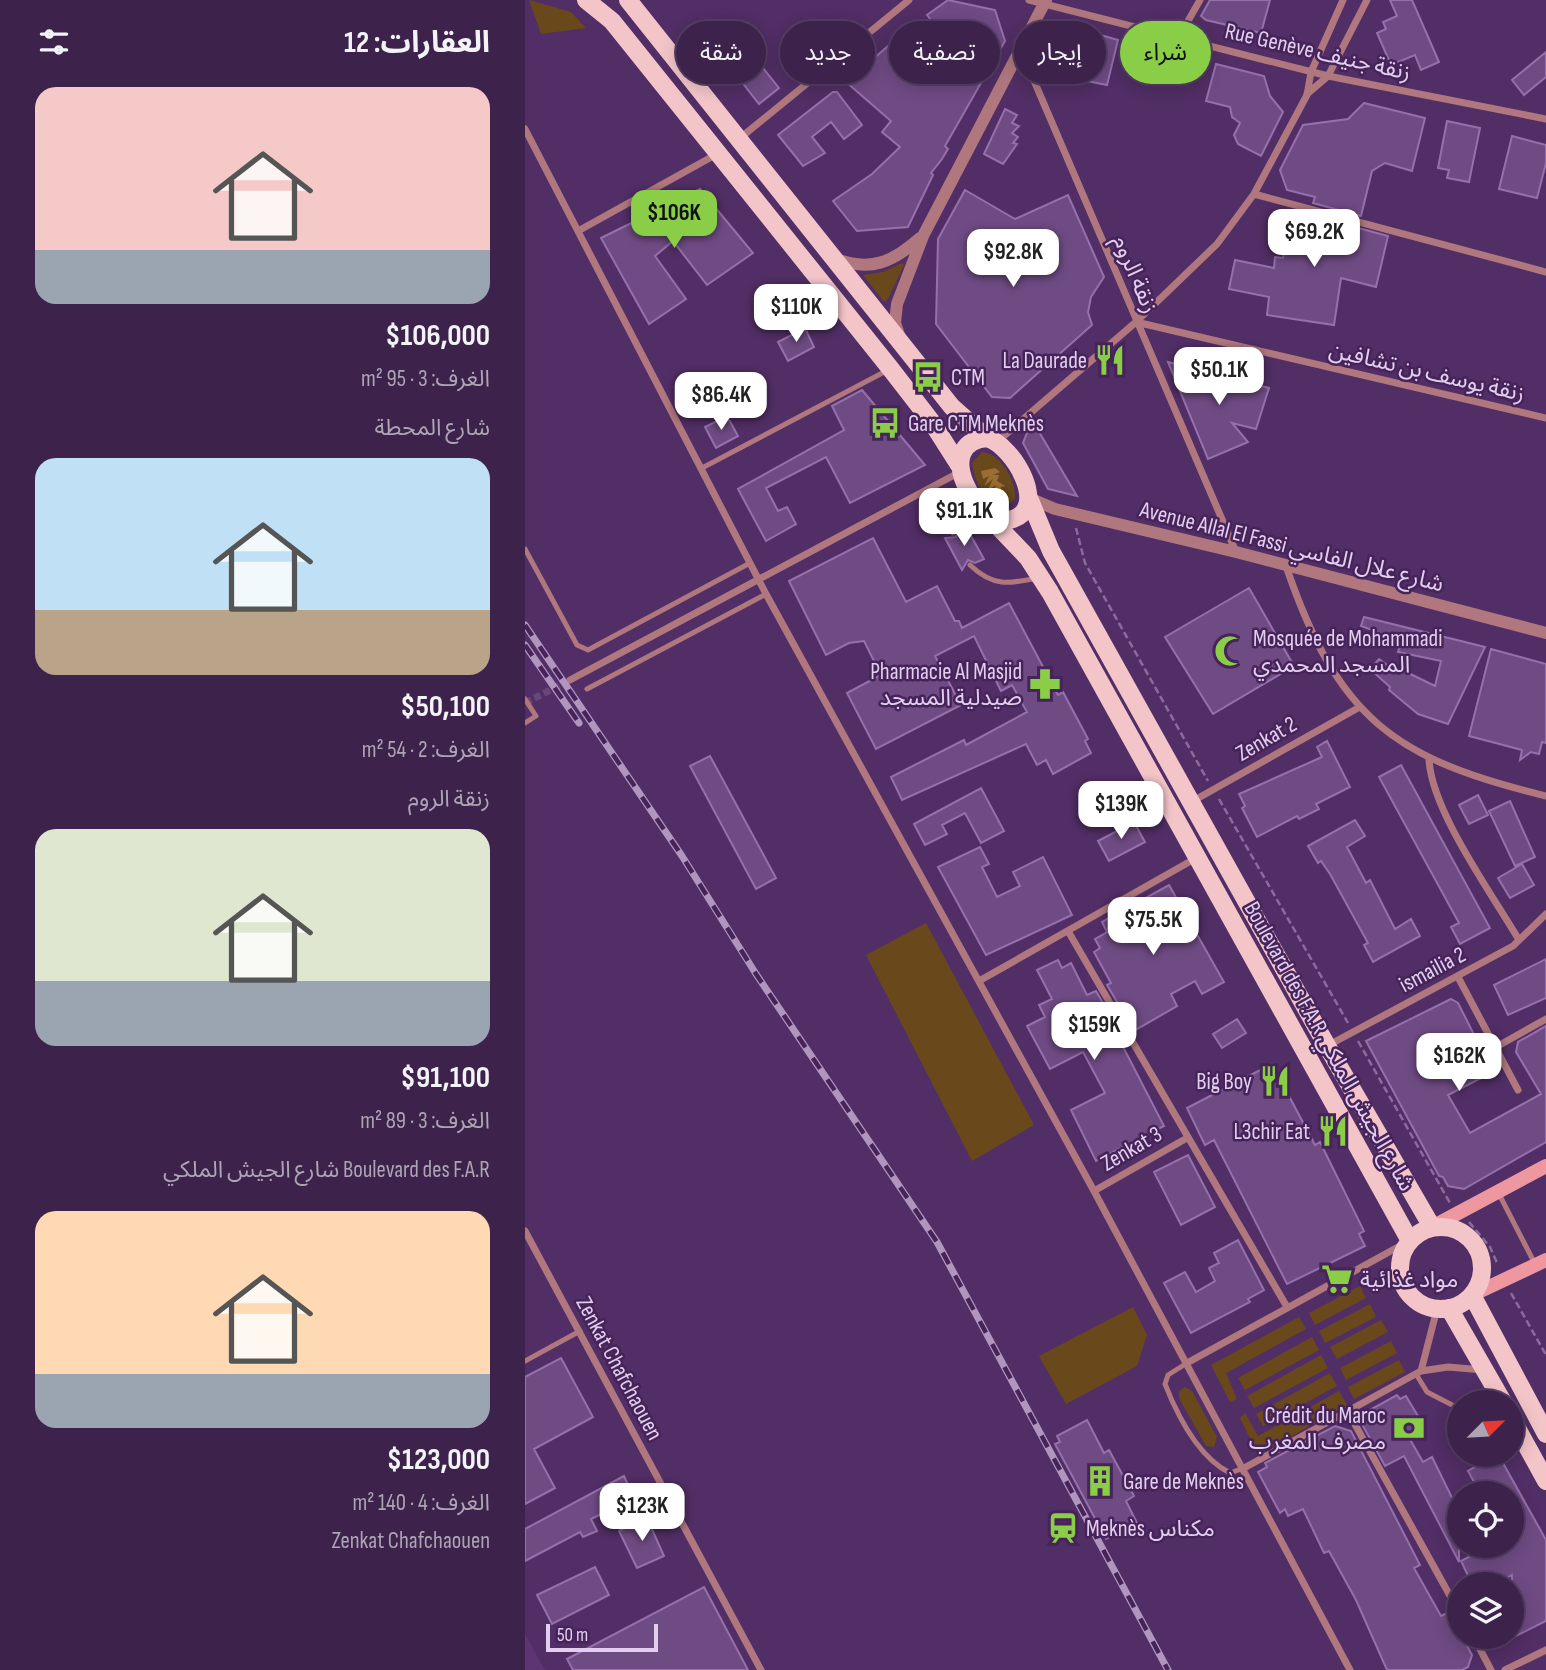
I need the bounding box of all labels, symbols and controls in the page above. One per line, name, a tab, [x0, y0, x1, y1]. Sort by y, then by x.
street label: Rue Genève زنقة جنيف	[1222, 17, 1413, 87]
chip: شقة	[676, 21, 766, 84]
chip: جديد	[780, 21, 875, 84]
chip: تصفية	[889, 21, 1000, 84]
chip: إيجار	[1014, 21, 1106, 84]
chip: شراء	[1120, 21, 1211, 84]
icon: filters	[35, 23, 73, 61]
text: العقارات: 12	[344, 25, 490, 61]
icon: home	[200, 133, 326, 259]
pin: $106K	[625, 190, 723, 250]
text: $106K	[647, 199, 701, 227]
pin: $69.2K	[1257, 210, 1371, 269]
text: $69.2K	[1284, 218, 1344, 246]
pin: $92.8K	[956, 230, 1070, 289]
street label: زنقة الروم	[1103, 231, 1164, 319]
text: $92.8K	[983, 238, 1043, 266]
pin: $110K	[747, 284, 845, 344]
text: $110K	[770, 293, 822, 321]
text: $106,000	[385, 318, 490, 354]
street label: زنقة يوسف بن تشافين	[1326, 336, 1527, 408]
restaurant icon: La Daurade	[1093, 343, 1127, 377]
place label: La Daurade	[1002, 347, 1087, 375]
pin: $50.1K	[1162, 348, 1276, 407]
text: $50.1K	[1190, 356, 1248, 384]
bus stop icon: CTM	[911, 360, 945, 394]
place label: CTM	[951, 364, 985, 392]
text: الغرف: 3 · 95 m²	[361, 365, 490, 393]
pin: $86.4K	[664, 372, 778, 432]
text: $86.4K	[691, 381, 751, 409]
bus stop icon: Gare CTM Meknès	[868, 406, 902, 440]
place label: Gare CTM Meknès	[908, 410, 1044, 438]
text: شارع المحطة	[375, 414, 490, 442]
pin: $91.1K	[907, 489, 1021, 548]
street label: Avenue Allal El Fassi شارع علال الفاسي	[1135, 495, 1447, 601]
text: $91.1K	[935, 497, 993, 525]
icon: home	[200, 504, 326, 630]
place label: Mosquée de Mohammadi المسجد المحمدي	[1253, 625, 1442, 681]
mosque icon: Mosquée de Mohammadi المسجد المحمدي	[1213, 634, 1247, 668]
place label: Pharmacie Al Masjid صيدلية المسجد	[870, 658, 1022, 712]
pharmacy icon: Pharmacie Al Masjid صيدلية المسجد	[1028, 667, 1062, 701]
text: $50,100	[400, 689, 490, 725]
street label: Zenkat 2	[1231, 710, 1302, 767]
text: الغرف: 2 · 54 m²	[362, 736, 490, 764]
pin: $139K	[1072, 782, 1170, 841]
text: زنقة الروم	[408, 785, 490, 813]
text: $139K	[1094, 790, 1148, 818]
icon: home	[200, 875, 326, 1001]
street label: Boulevard des F.A.R شارع الجيش الملكي	[1236, 897, 1421, 1197]
pin: $75.5K	[1096, 898, 1210, 957]
text: $75.5K	[1124, 906, 1182, 934]
street label: ismailia 2	[1394, 941, 1471, 999]
pin: $159K	[1045, 1002, 1143, 1062]
text: $159K	[1067, 1011, 1121, 1039]
pin: $162K	[1410, 1034, 1508, 1093]
text: $162K	[1432, 1042, 1486, 1070]
text: $91,100	[401, 1060, 490, 1096]
restaurant icon: Big Boy	[1258, 1064, 1292, 1098]
place label: Big Boy	[1196, 1068, 1252, 1096]
text: الغرف: 3 · 89 m²	[360, 1107, 490, 1135]
restaurant icon: L3chir Eat	[1316, 1114, 1350, 1148]
place label: L3chir Eat	[1234, 1118, 1310, 1146]
street label: Zenkat 3	[1096, 1120, 1167, 1178]
text: Boulevard des F.A.R شارع الجيش الملكي	[163, 1156, 490, 1184]
icon: home	[200, 1256, 326, 1382]
supermarket icon: مواد غذائية	[1320, 1262, 1354, 1296]
place label: مواد غذائية	[1360, 1266, 1458, 1294]
street label: Zenkat Chafchaouen	[570, 1292, 669, 1445]
north arrow	[1447, 1390, 1524, 1466]
map controls	[1447, 1390, 1524, 1649]
place label: Crédit du Maroc مصرف المغرب	[1249, 1402, 1386, 1456]
bank icon: Crédit du Maroc مصرف المغرب	[1392, 1411, 1426, 1445]
text: $123,000	[387, 1442, 490, 1478]
building icon: Gare de Meknès	[1083, 1464, 1117, 1498]
place label: Gare de Meknès	[1123, 1468, 1244, 1496]
button: locate	[1447, 1481, 1524, 1558]
pin: $123K	[593, 1484, 691, 1543]
text: الغرف: 4 · 140 m²	[352, 1489, 490, 1517]
text: $123K	[616, 1492, 668, 1520]
station icon: Meknès مكناس	[1046, 1511, 1080, 1545]
place label: Meknès مكناس	[1086, 1515, 1215, 1543]
text: Zenkat Chafchaouen	[331, 1527, 490, 1555]
button: layers	[1447, 1572, 1524, 1649]
scale bar	[546, 1621, 658, 1653]
text: 50 m	[557, 1624, 588, 1647]

